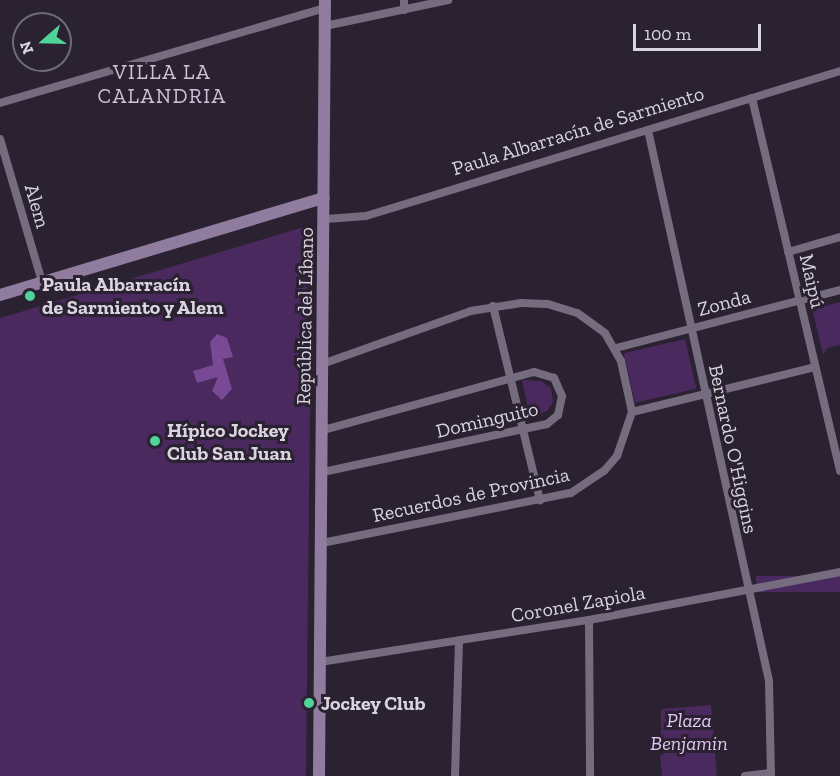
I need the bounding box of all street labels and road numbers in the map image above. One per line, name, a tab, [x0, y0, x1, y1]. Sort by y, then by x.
street label: Paula Albarracín de Sarmiento	[449, 81, 707, 181]
street label: Alem	[19, 181, 55, 231]
street label: República del Líbano	[291, 227, 319, 405]
street label: Maipú	[794, 252, 830, 310]
street label: Zonda	[695, 284, 753, 322]
street label: Bernardo O'Higgins	[703, 362, 763, 536]
street label: Dominguito	[434, 397, 540, 443]
street label: Recuerdos de Provincia	[370, 462, 572, 528]
street label: Coronel Zapiola	[509, 580, 647, 628]

